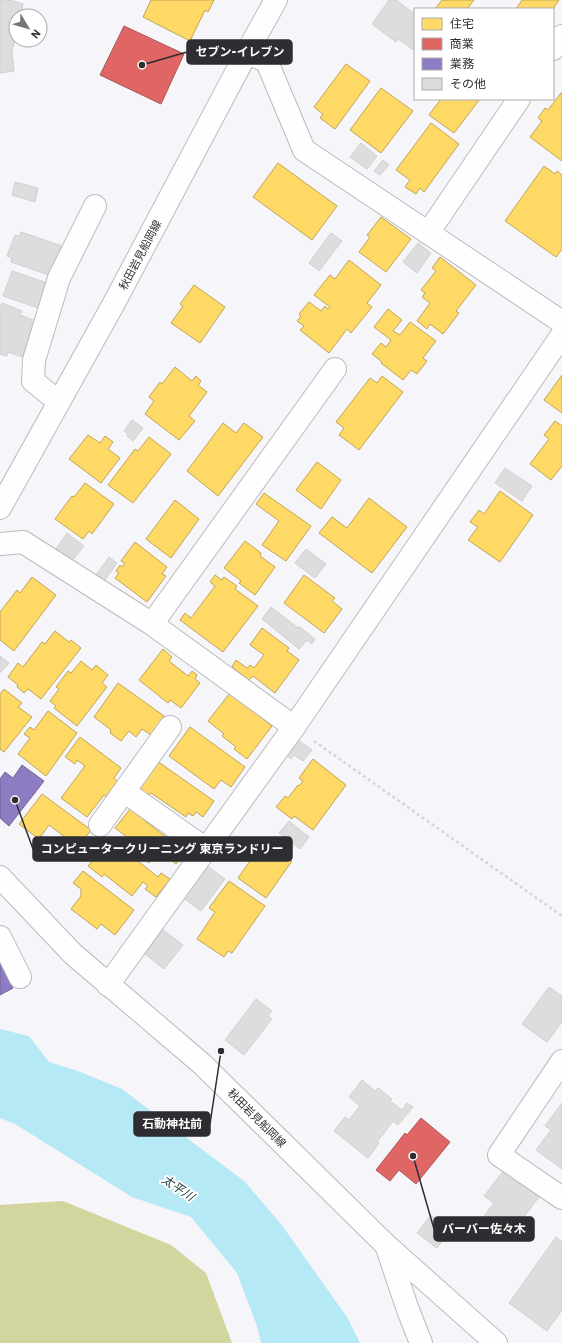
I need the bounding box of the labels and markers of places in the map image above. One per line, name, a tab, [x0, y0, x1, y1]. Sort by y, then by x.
callout: セブン-イレブン	[187, 40, 292, 64]
callout: コンピュータークリーニング 東京ランドリー	[33, 837, 292, 861]
callout: 石動神社前	[134, 1112, 210, 1136]
callout: バーバー佐々木	[434, 1217, 534, 1241]

